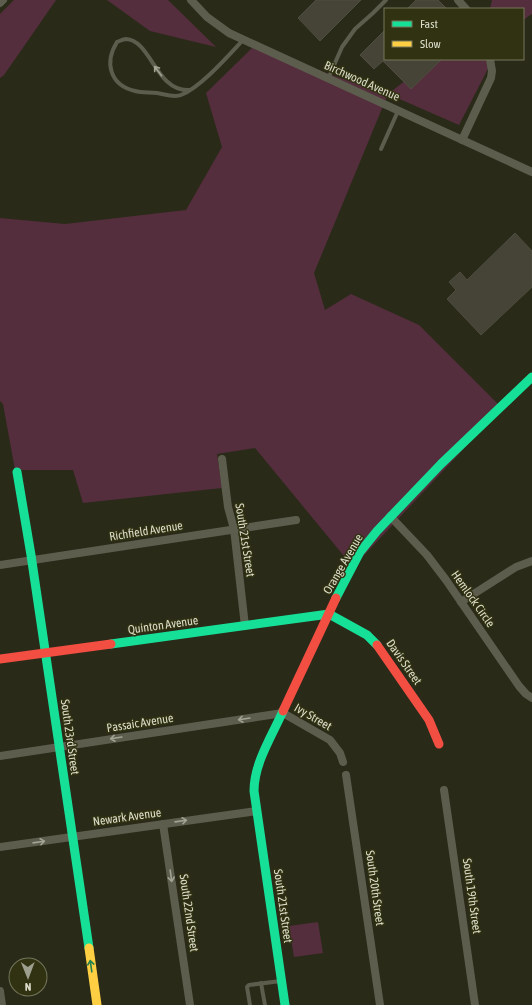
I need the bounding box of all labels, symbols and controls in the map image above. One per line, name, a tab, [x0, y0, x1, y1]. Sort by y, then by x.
legend	[384, 8, 524, 60]
text: Fast	[420, 17, 438, 31]
text: Slow	[420, 37, 441, 51]
street label: Birchwood Avenue	[322, 58, 402, 104]
one-way arrow	[154, 65, 162, 76]
street label: South 21st Street	[232, 502, 258, 578]
street label: Richfield Avenue	[108, 518, 184, 544]
street label: Orange Avenue	[320, 532, 366, 596]
street label: Hemlock Circle	[448, 568, 498, 630]
street label: Quinton Avenue	[127, 613, 199, 637]
street label: Davis Street	[383, 637, 425, 688]
street label: South 23rd Street	[58, 698, 82, 776]
street label: Ivy Street	[292, 701, 335, 734]
street label: Passaic Avenue	[106, 711, 174, 735]
one-way arrow	[238, 715, 251, 723]
one-way arrow	[110, 734, 123, 742]
street label: Newark Avenue	[92, 805, 162, 829]
one-way arrow	[174, 817, 187, 825]
one-way arrow	[32, 838, 45, 846]
street label: South 20th Street	[363, 849, 387, 927]
street label: South 19th Street	[460, 857, 484, 935]
street label: South 21st Street	[271, 868, 295, 944]
one-way arrow	[167, 870, 175, 883]
street label: South 22nd Street	[177, 873, 201, 953]
north arrow	[8, 957, 48, 997]
one-way arrow	[87, 960, 95, 973]
text: N	[25, 981, 32, 993]

